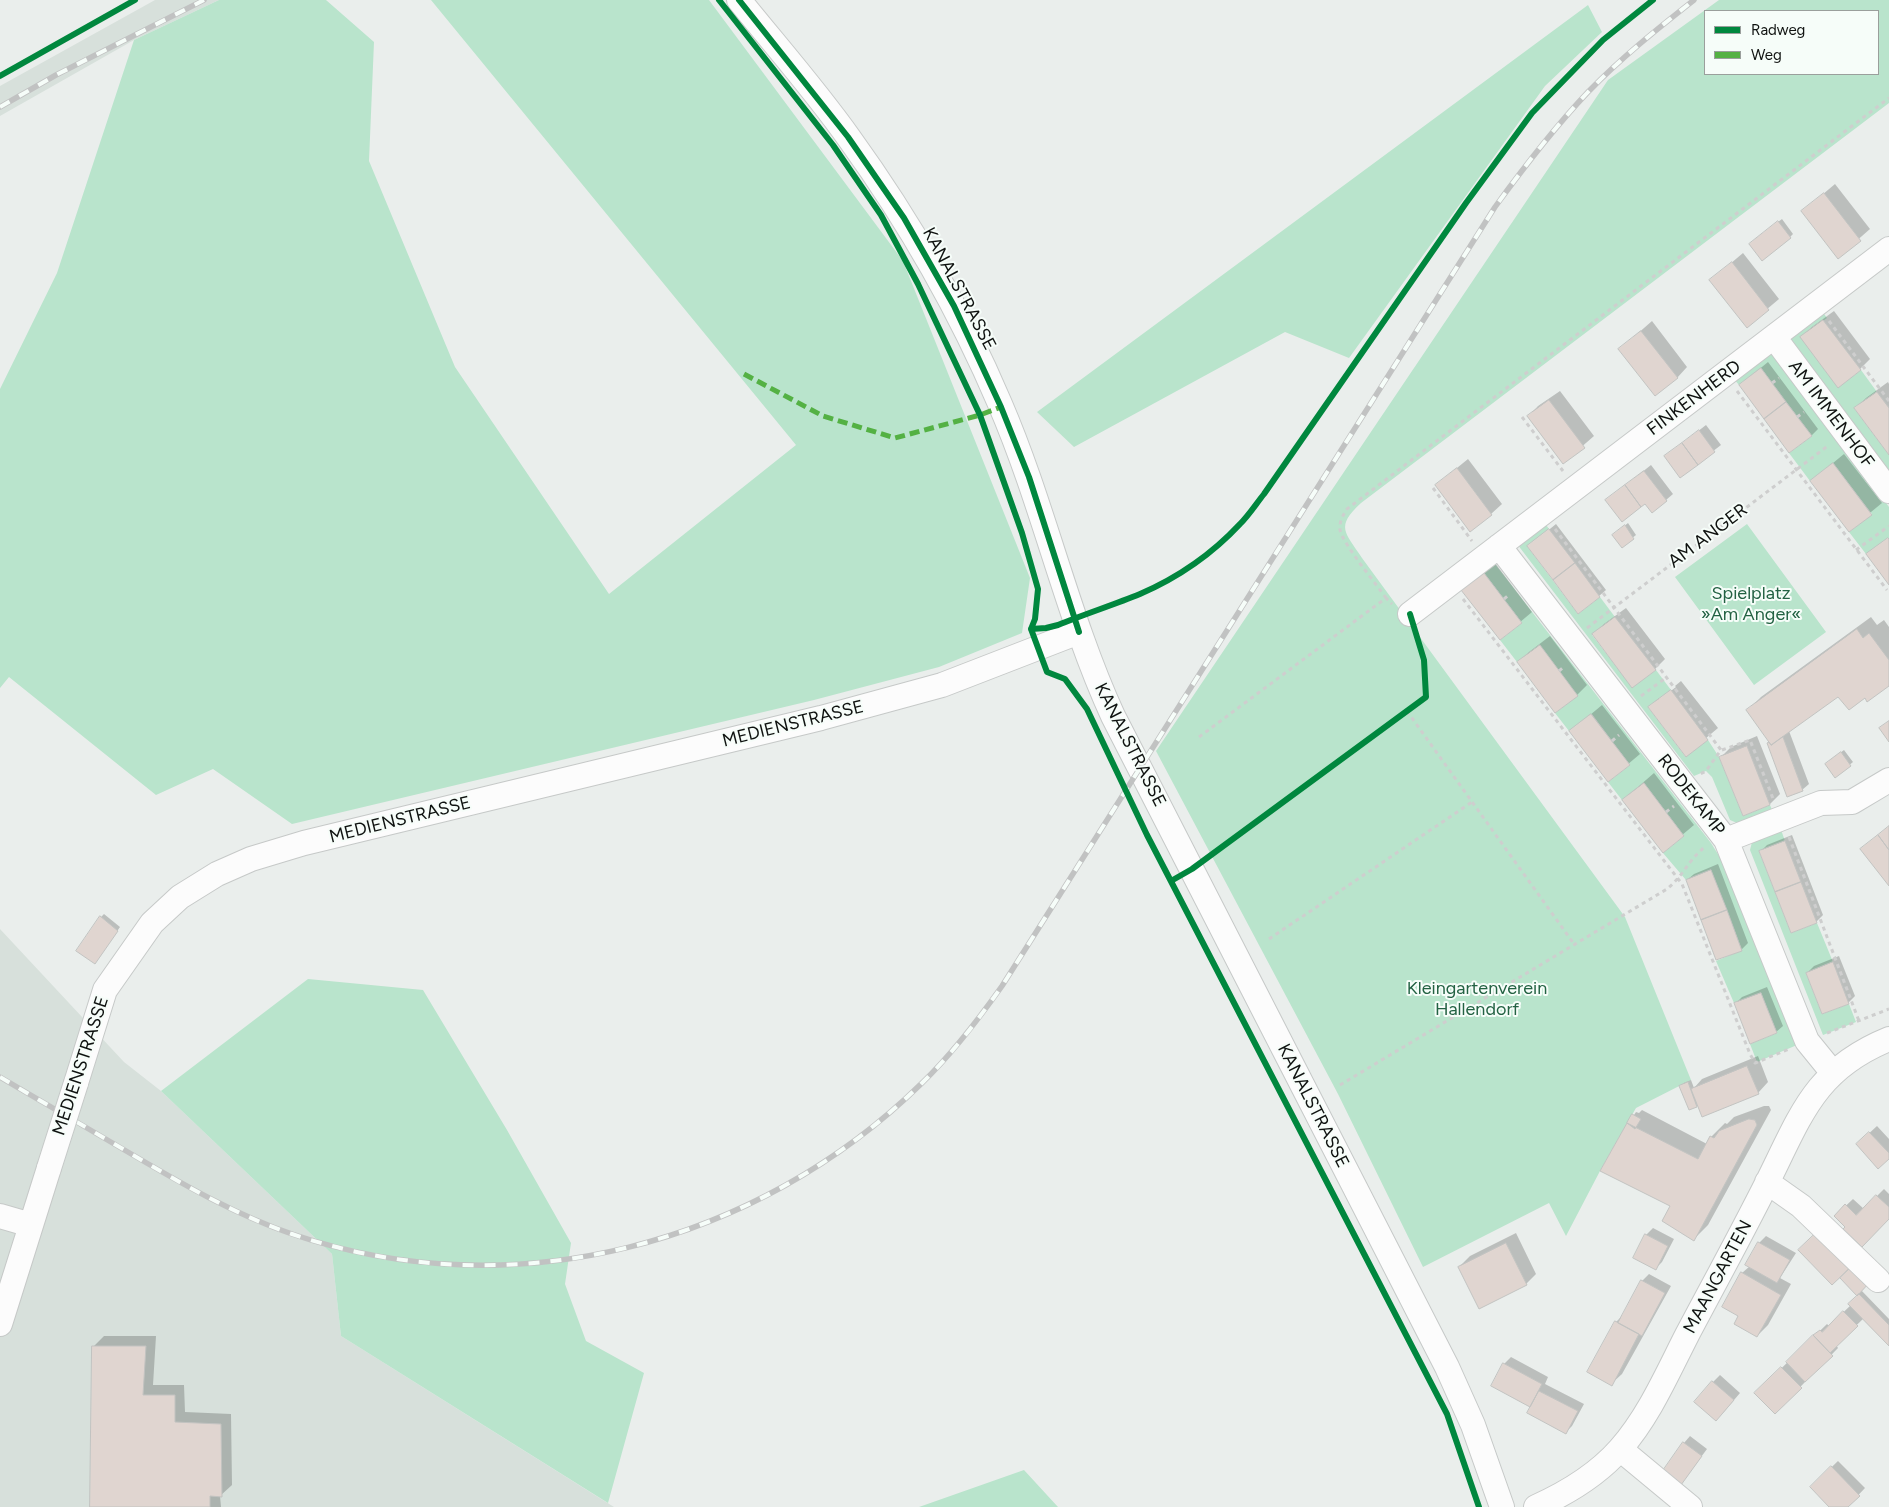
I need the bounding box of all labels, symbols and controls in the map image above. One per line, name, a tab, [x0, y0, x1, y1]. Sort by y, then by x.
legend	[1704, 10, 1879, 75]
text: Radweg	[1751, 21, 1805, 39]
text: Weg	[1751, 46, 1782, 64]
street label: KANALSTRASSE	[918, 224, 1000, 354]
street label: FINKENHERD	[1643, 356, 1745, 440]
street label: AM IMMENHOF	[1784, 356, 1878, 472]
street label: AM ANGER	[1664, 499, 1752, 573]
park label: Spielplatz »Am Anger«	[1701, 583, 1801, 626]
street label: KANALSTRASSE	[1090, 680, 1170, 810]
street label: MEDIENSTRASSE	[720, 696, 866, 752]
street label: RODEKAMP	[1653, 750, 1729, 840]
street label: MEDIENSTRASSE	[327, 792, 473, 848]
park label: Kleingartenverein Hallendorf	[1407, 978, 1547, 1021]
street label: MEDIENSTRASSE	[48, 994, 114, 1138]
street label: KANALSTRASSE	[1273, 1041, 1353, 1171]
street label: MAANGARTEN	[1679, 1217, 1757, 1337]

